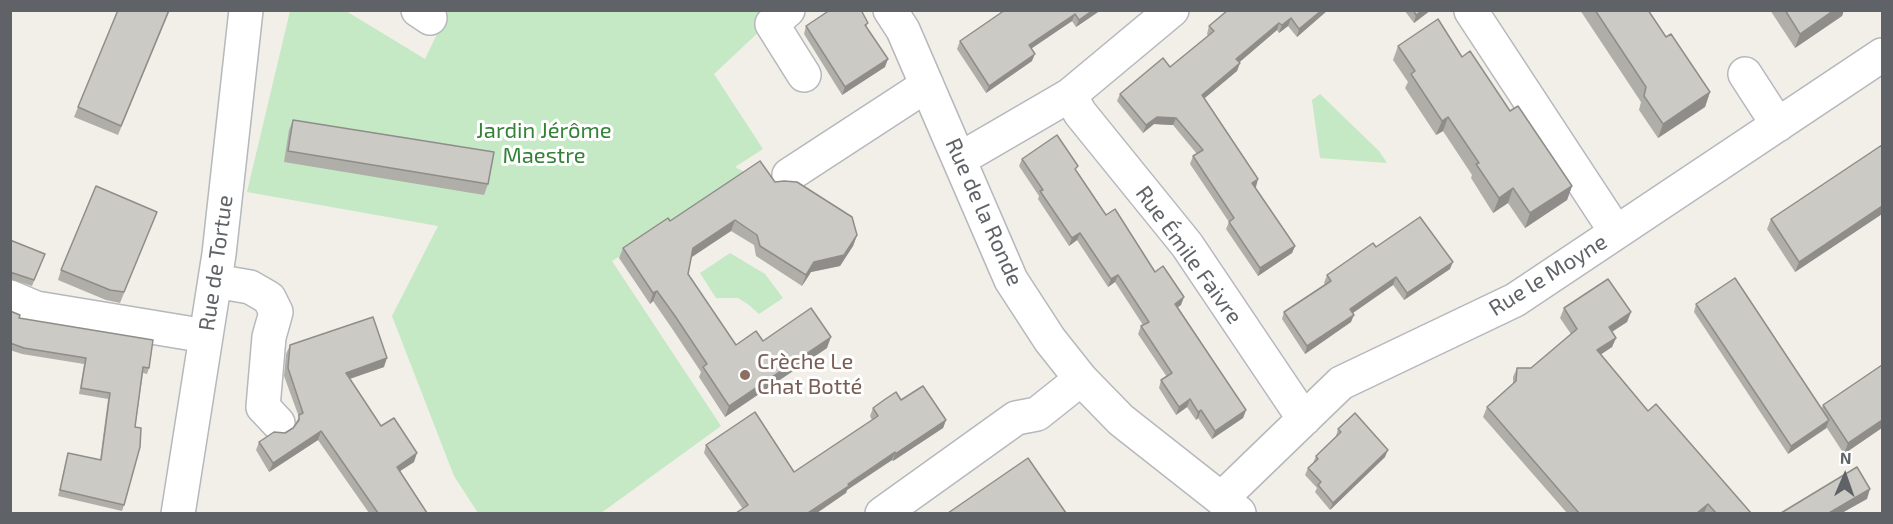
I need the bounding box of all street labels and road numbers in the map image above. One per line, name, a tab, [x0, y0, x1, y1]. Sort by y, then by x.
street label: Rue de la Ronde	[940, 134, 1028, 290]
street label: Rue Émile Faivre	[1130, 181, 1248, 329]
street label: Rue de Tortue	[193, 194, 239, 332]
street label: Rue le Moyne	[1484, 228, 1612, 322]

